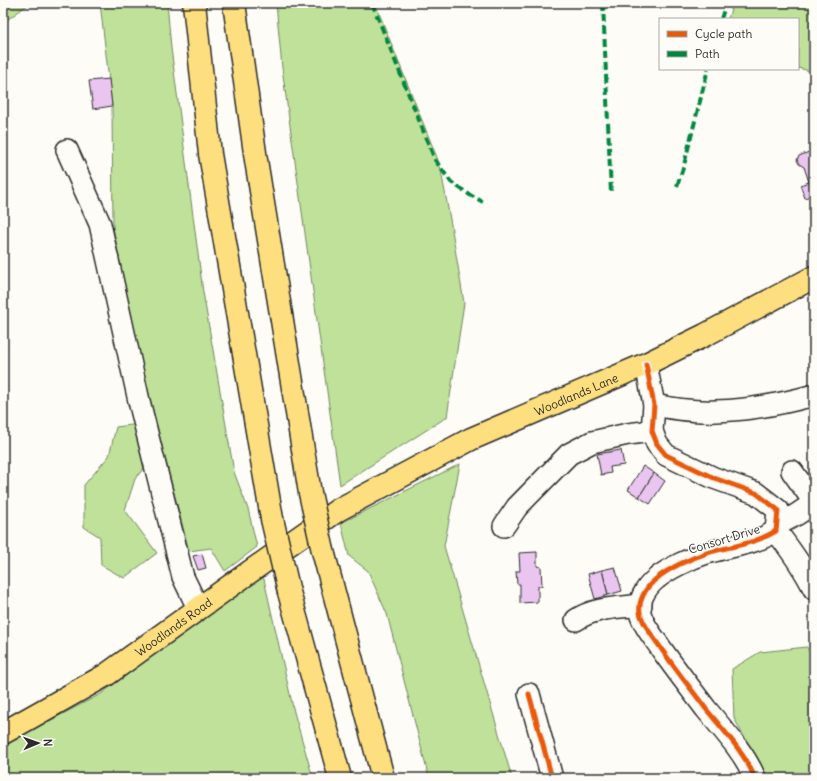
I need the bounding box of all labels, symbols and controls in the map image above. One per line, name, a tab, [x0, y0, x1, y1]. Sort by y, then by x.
legend	[659, 18, 799, 70]
text: Cycle path	[695, 26, 752, 41]
text: Path	[695, 46, 720, 61]
street label: Woodlands Lane	[532, 369, 620, 419]
street label: Consort Drive	[686, 521, 762, 557]
street label: Woodlands Road	[132, 594, 215, 659]
north arrow	[18, 723, 58, 763]
text: N	[41, 739, 55, 747]

